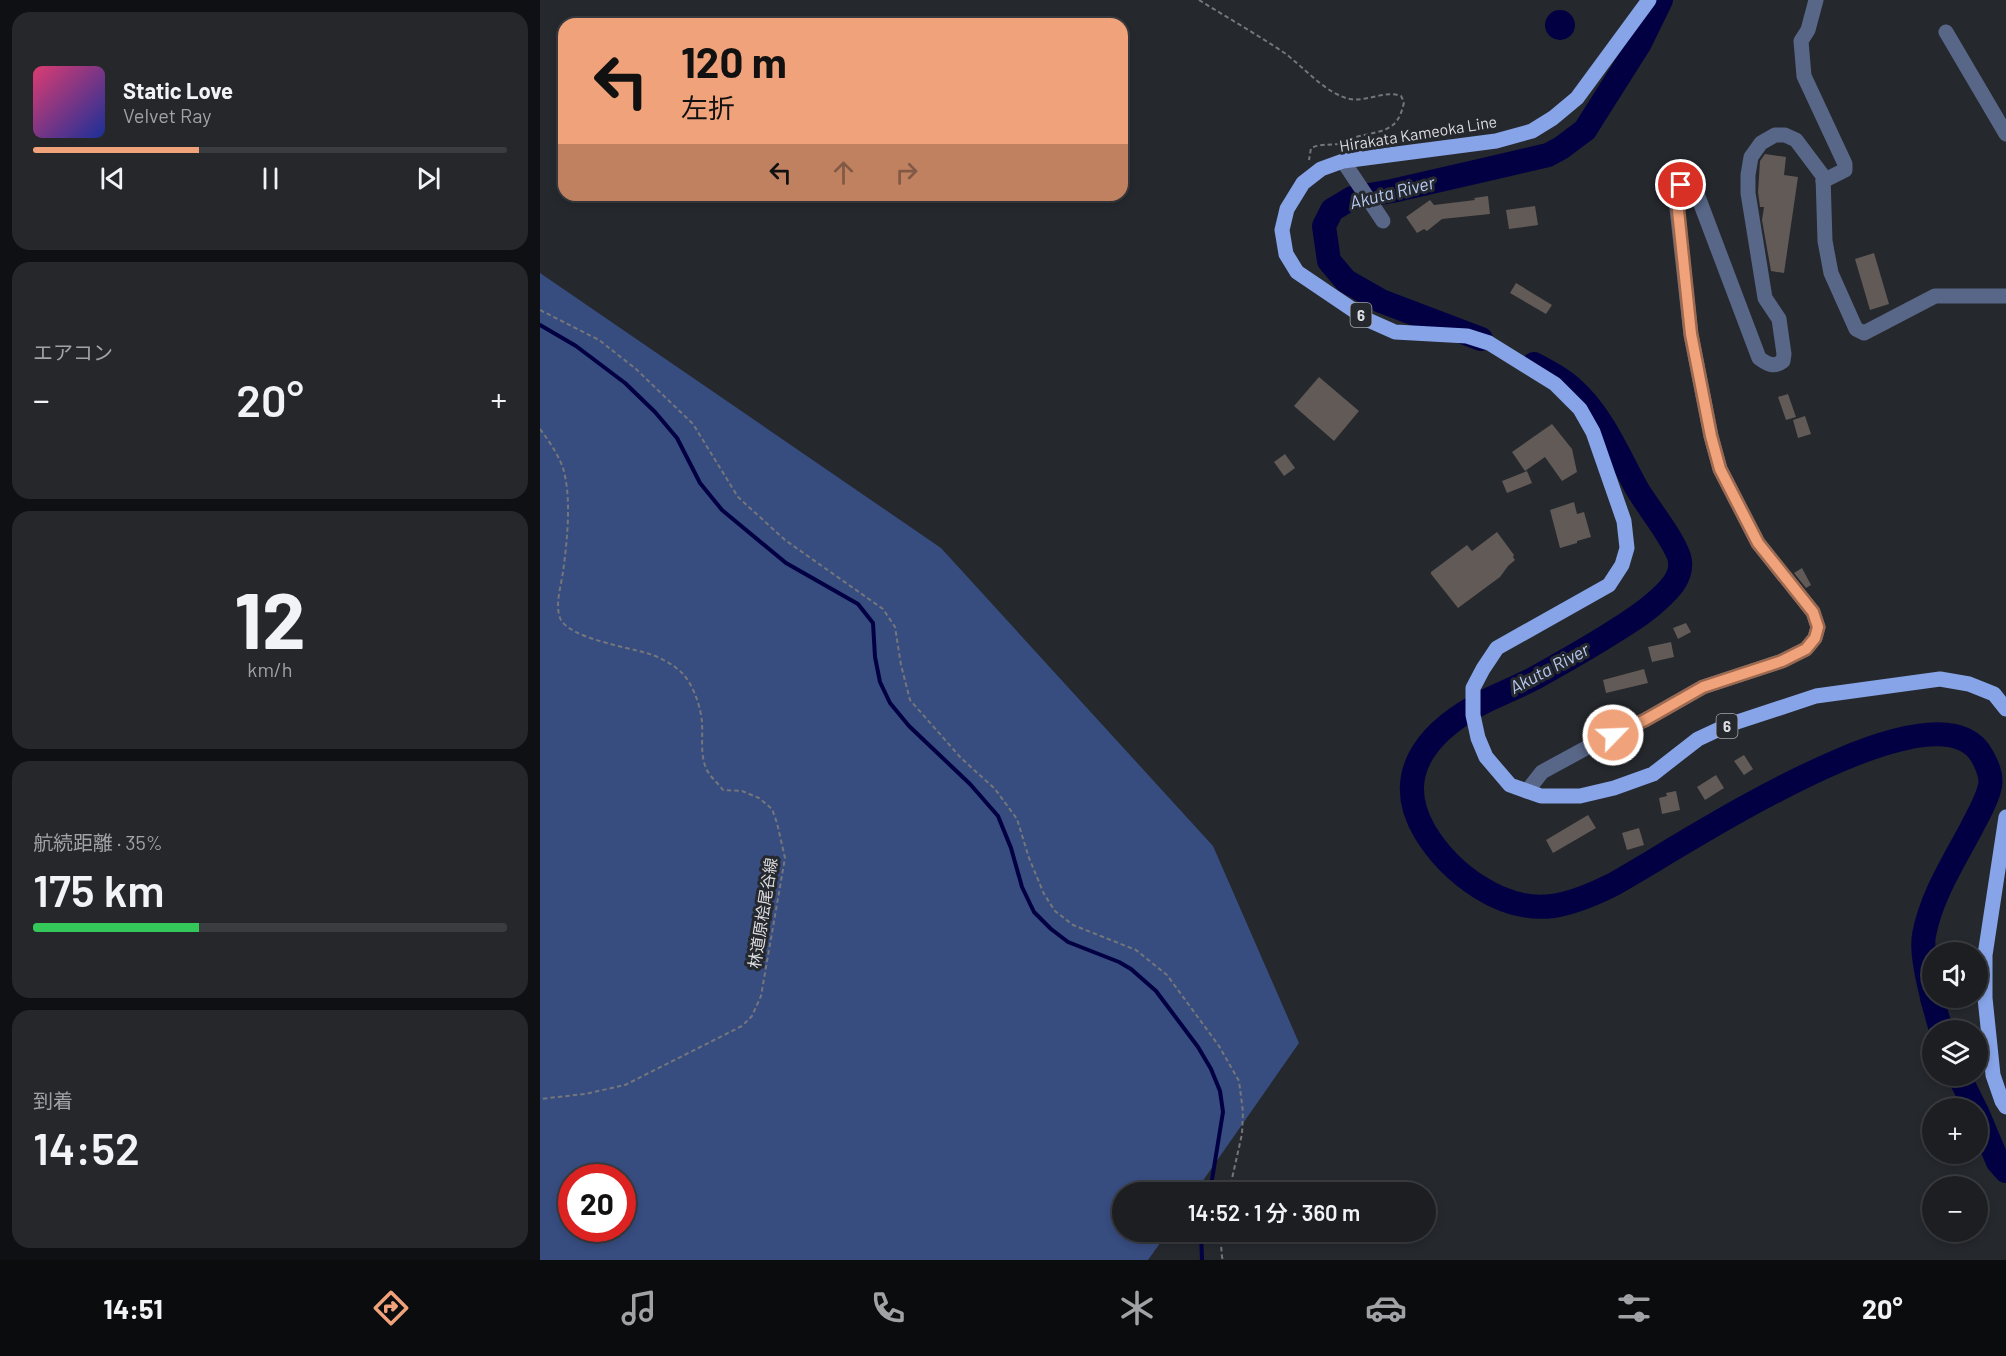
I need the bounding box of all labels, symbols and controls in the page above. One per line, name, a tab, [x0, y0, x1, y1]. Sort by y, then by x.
text: 120 m	[681, 36, 787, 86]
icon: left	[582, 42, 660, 120]
text: Static Love	[123, 77, 233, 103]
text: 左折	[681, 91, 735, 123]
text: Velvet Ray	[123, 103, 212, 127]
street label: Hirakata Kameoka Line	[1338, 111, 1498, 155]
icon: left	[764, 156, 797, 189]
icon: ahead	[827, 156, 860, 189]
icon: right	[890, 156, 923, 189]
pin	[1655, 159, 1706, 210]
icon: previous	[96, 162, 129, 195]
icon: pause	[254, 162, 287, 195]
icon: next	[412, 162, 445, 195]
icon: arrive	[1664, 168, 1697, 201]
water label: Akuta River	[1347, 171, 1437, 213]
road number: 6	[1350, 303, 1372, 327]
text: エアコン	[33, 340, 113, 364]
text: 20°	[236, 372, 304, 426]
text: −	[33, 379, 50, 419]
text: +	[491, 379, 507, 419]
text: 12	[234, 571, 306, 665]
water label: Akuta River	[1506, 638, 1593, 698]
text: km/h	[247, 657, 293, 681]
position arrow	[1581, 703, 1645, 767]
road number: 6	[1716, 714, 1738, 738]
text: 航続距離 · 35%	[33, 830, 163, 854]
street label: 林道原桧尾谷線	[744, 856, 780, 970]
text: 175 km	[33, 862, 165, 916]
map controls	[1922, 942, 1988, 1242]
button: sound	[1922, 942, 1988, 1008]
button: layers	[1922, 1020, 1988, 1086]
text: 到着	[33, 1088, 73, 1112]
button: +	[1922, 1098, 1988, 1164]
text: 14:52	[33, 1120, 140, 1174]
speed limit sign: 20	[558, 1164, 636, 1242]
button: −	[1922, 1176, 1988, 1242]
text: 14:52 · 1 分 · 360 m	[1188, 1199, 1360, 1225]
icon: directions	[370, 1287, 412, 1329]
icon: music	[618, 1287, 660, 1329]
icon: phone	[867, 1287, 909, 1329]
icon: climate	[1116, 1287, 1158, 1329]
icon: car	[1365, 1287, 1407, 1329]
icon: filters	[1613, 1287, 1655, 1329]
text: 14:51	[103, 1292, 163, 1324]
text: 20°	[1862, 1292, 1903, 1324]

